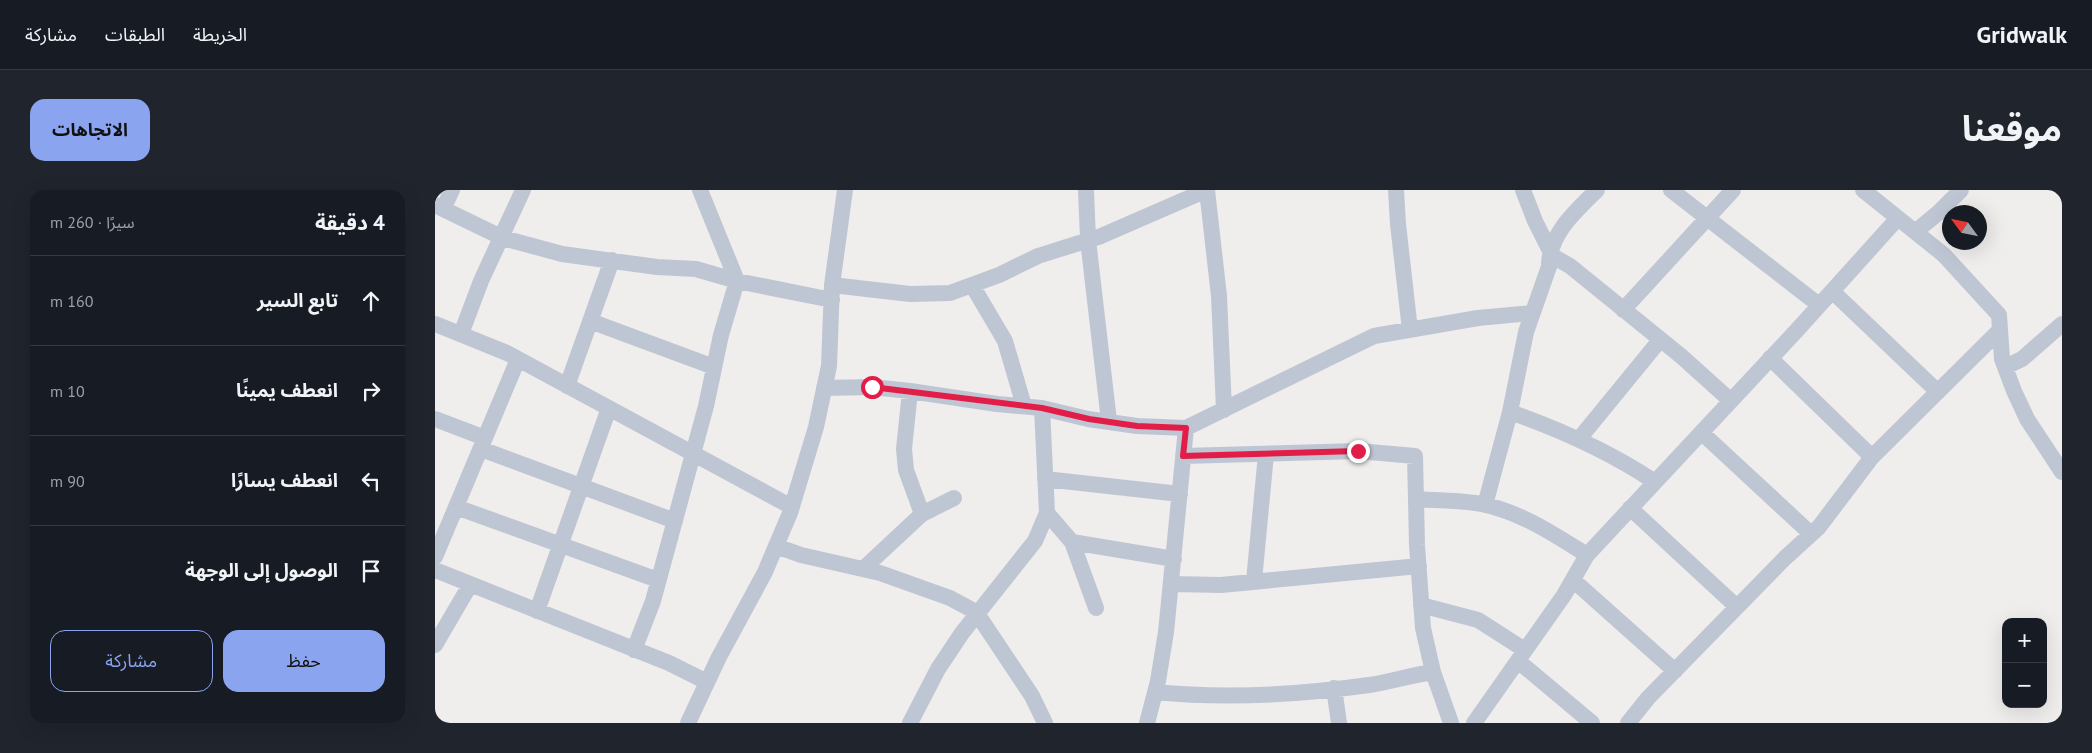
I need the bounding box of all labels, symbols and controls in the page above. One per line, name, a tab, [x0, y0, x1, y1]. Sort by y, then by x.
text: Gridwalk	[1977, 19, 2067, 50]
text: مشاركة	[25, 23, 77, 46]
text: الطبقات	[105, 23, 165, 46]
text: الخريطة	[193, 23, 247, 46]
button: الاتجاهات	[30, 99, 150, 161]
text: موقعنا	[1962, 105, 2062, 151]
north arrow	[1942, 205, 1987, 250]
text: 4 دقيقة	[315, 209, 385, 236]
text: سيرًا · 260 m	[50, 212, 135, 232]
icon: ahead	[357, 287, 385, 315]
text: تابع السير	[257, 288, 338, 312]
text: 160 m	[50, 291, 93, 311]
route start	[861, 376, 884, 399]
icon: right	[357, 377, 385, 405]
text: انعطف يمينًا	[236, 378, 338, 402]
text: 10 m	[50, 381, 85, 401]
route end	[1347, 440, 1370, 463]
icon: left	[357, 467, 385, 495]
text: انعطف يسارًا	[231, 468, 338, 492]
text: 90 m	[50, 471, 85, 491]
icon: arrive	[357, 557, 385, 585]
text: الوصول إلى الوجهة	[185, 558, 338, 582]
map controls	[2002, 618, 2047, 708]
button: +	[2002, 618, 2047, 663]
button: مشاركة	[50, 630, 213, 692]
button: حفظ	[223, 630, 385, 692]
button: −	[2002, 663, 2047, 708]

